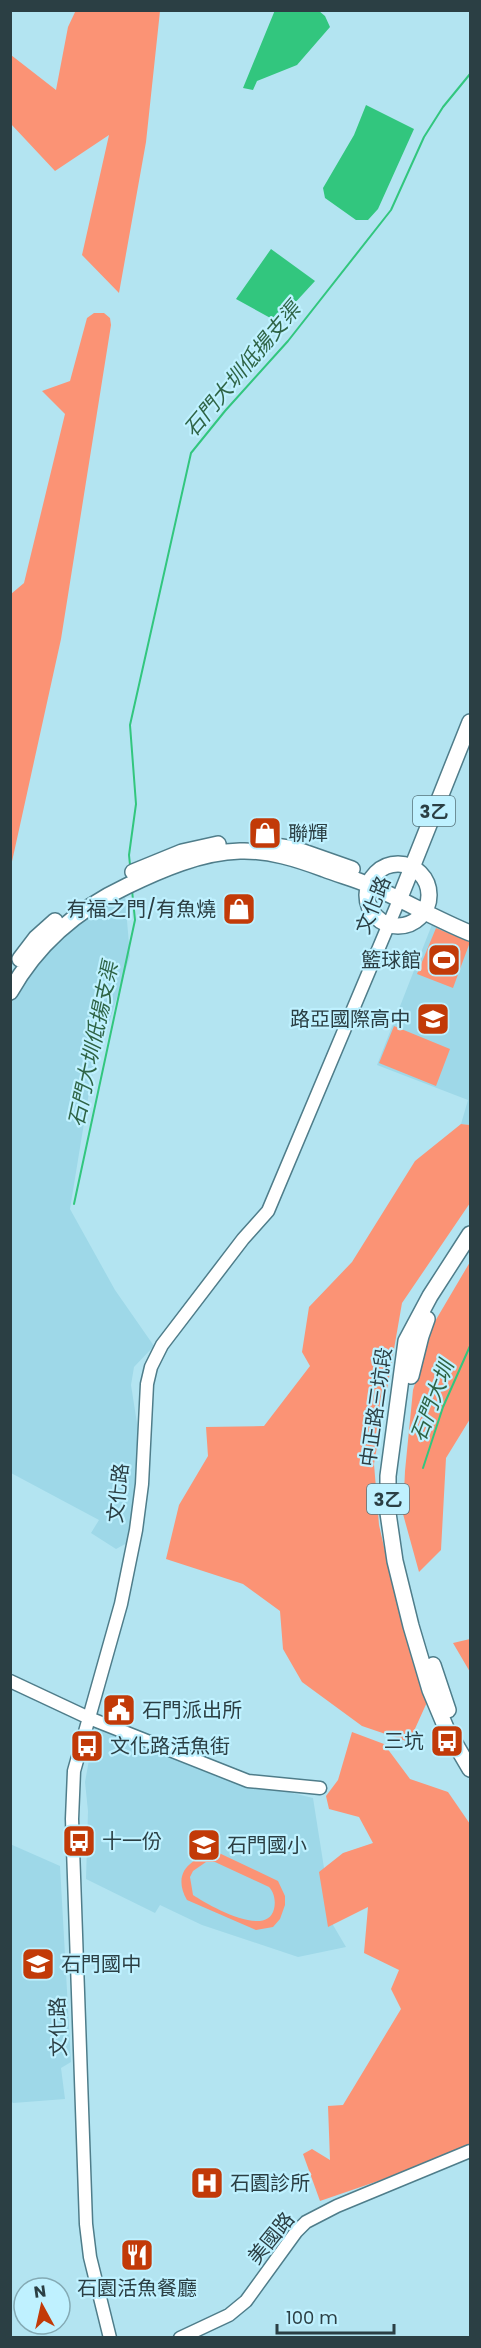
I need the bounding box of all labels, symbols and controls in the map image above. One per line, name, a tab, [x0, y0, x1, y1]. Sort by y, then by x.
water label: 石門大圳低揚支渠	[177, 293, 309, 443]
road number: 3乙	[413, 796, 455, 826]
shop icon: 聯輝	[247, 815, 283, 851]
place label: 聯輝	[288, 819, 328, 847]
street label: 文化路	[349, 872, 397, 938]
shop icon: 有福之門/有魚燒	[221, 891, 257, 927]
place label: 有福之門/有魚燒	[66, 895, 216, 923]
sports icon: 籃球館	[426, 942, 462, 978]
place label: 籃球館	[361, 946, 421, 974]
water label: 石門大圳低揚支渠	[61, 956, 125, 1129]
school or university icon: 路亞國際高中	[415, 1001, 451, 1037]
place label: 路亞國際高中	[290, 1005, 410, 1033]
street label: 中正路三坑段	[354, 1346, 398, 1468]
water label: 石門大圳	[403, 1354, 462, 1445]
street label: 文化路	[101, 1462, 135, 1524]
road number: 3乙	[367, 1484, 409, 1514]
public building icon: 石門派出所	[101, 1692, 137, 1728]
place label: 石門派出所	[142, 1696, 242, 1724]
bus stop icon: 三坑	[429, 1723, 465, 1759]
place label: 三坑	[384, 1727, 424, 1755]
bus stop icon: 文化路活魚街	[69, 1728, 105, 1764]
place label: 文化路活魚街	[110, 1732, 230, 1760]
bus stop icon: 十一份	[61, 1823, 97, 1859]
place label: 十一份	[102, 1827, 162, 1855]
school or university icon: 石門國小	[186, 1827, 222, 1863]
place label: 石門國小	[227, 1831, 307, 1859]
school or university icon: 石門國中	[20, 1946, 56, 1982]
place label: 石門國中	[61, 1950, 141, 1978]
street label: 文化路	[43, 1997, 73, 2057]
hospital icon: 石園診所	[189, 2165, 225, 2201]
place label: 石園診所	[230, 2169, 310, 2197]
street label: 美國路	[241, 2206, 301, 2270]
restaurant icon: 石園活魚餐廳	[119, 2237, 155, 2273]
place label: 石園活魚餐廳	[77, 2274, 197, 2302]
north arrow	[12, 2276, 72, 2336]
text: N	[32, 2279, 48, 2304]
scale bar	[277, 2297, 394, 2335]
text: 100 m	[286, 2305, 338, 2330]

